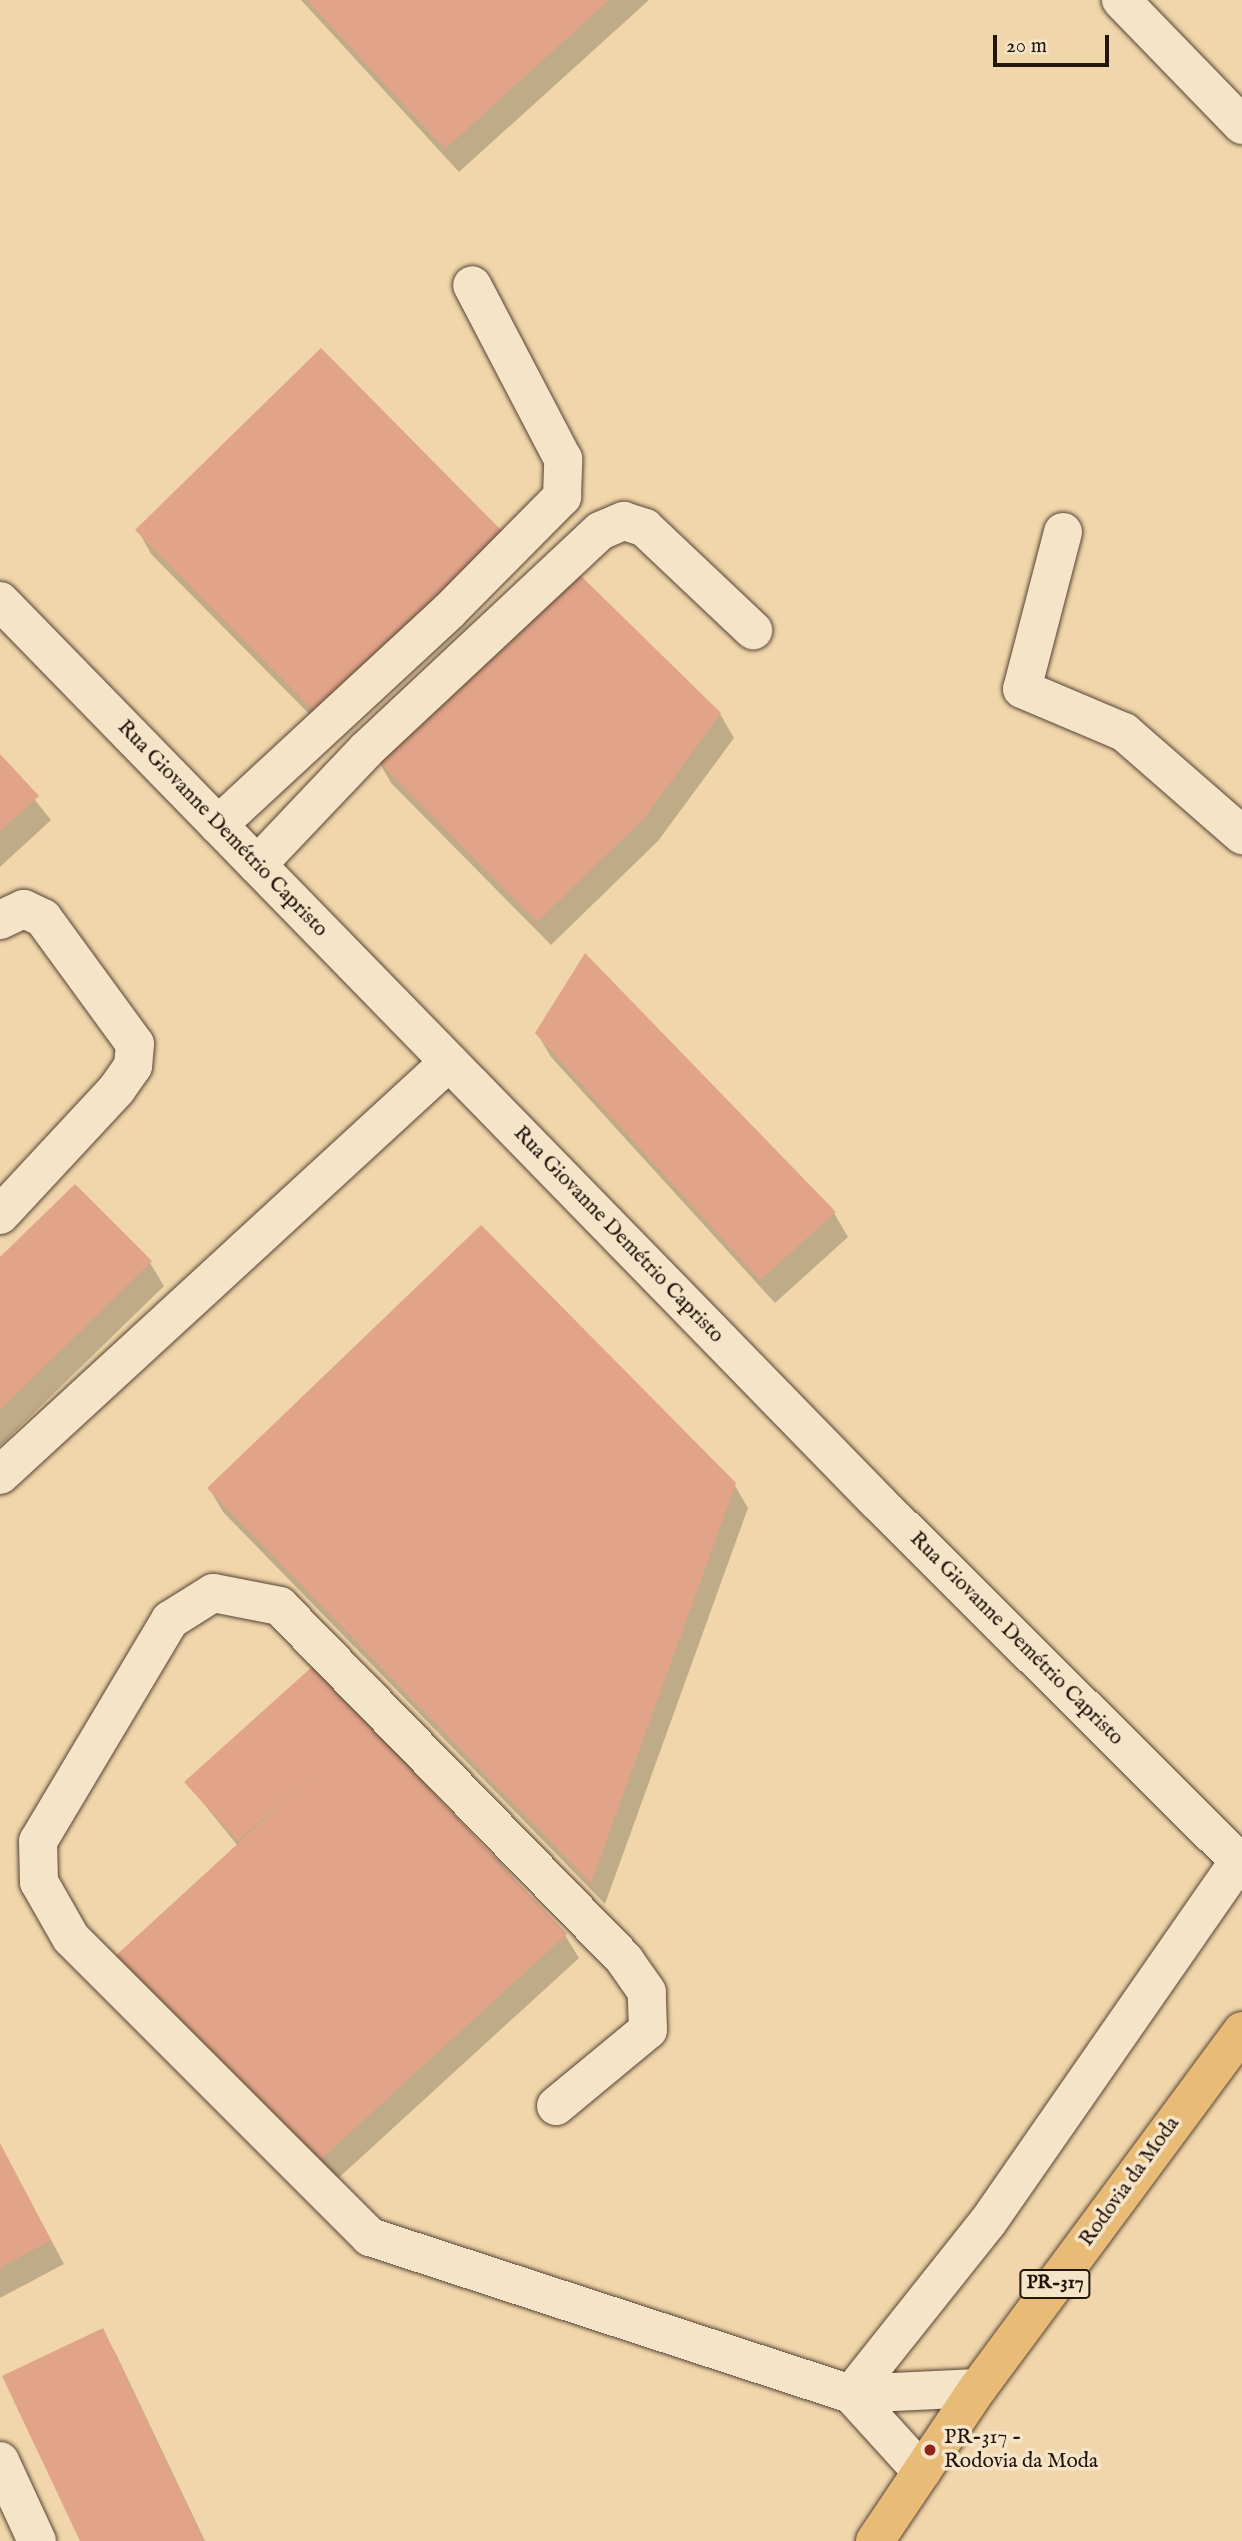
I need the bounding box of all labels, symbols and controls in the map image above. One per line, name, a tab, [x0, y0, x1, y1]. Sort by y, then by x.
scale bar	[997, 21, 1112, 65]
text: 20 m	[1006, 33, 1047, 60]
street label: Rua Giovanne Demétrio Capristo	[112, 715, 332, 943]
street label: Rua Giovanne Demétrio Capristo	[508, 1121, 728, 1349]
street label: Rua Giovanne Demétrio Capristo	[904, 1527, 1128, 1751]
street label: Rodovia da Moda	[1075, 2112, 1185, 2252]
road number: PR-317	[1018, 2268, 1092, 2300]
place label: PR-317 - Rodovia da Moda	[944, 2425, 1098, 2475]
marker: PR-317 - Rodovia da Moda	[922, 2442, 938, 2458]

